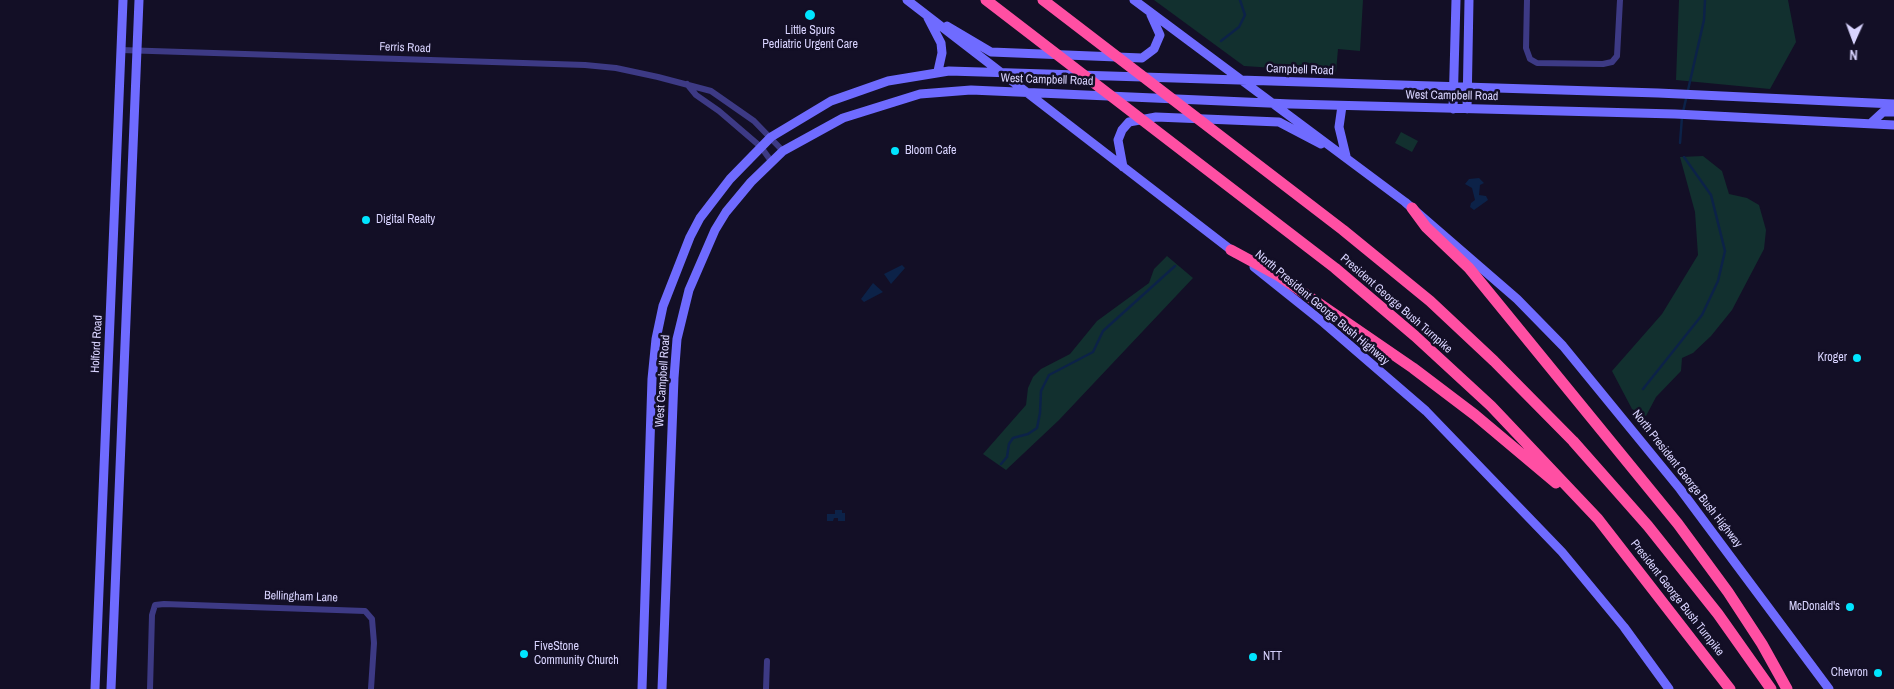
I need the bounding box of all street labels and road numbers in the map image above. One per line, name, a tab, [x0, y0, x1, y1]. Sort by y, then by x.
street label: Ferris Road	[379, 40, 431, 56]
street label: Campbell Road	[1266, 62, 1334, 78]
street label: West Campbell Road	[1000, 71, 1094, 89]
street label: West Campbell Road	[1405, 88, 1499, 104]
street label: North President George Bush Highway	[1252, 248, 1392, 368]
street label: President George Bush Turnpike	[1337, 251, 1455, 357]
street label: Holford Road	[88, 315, 106, 373]
street label: West Campbell Road	[653, 334, 673, 428]
street label: North President George Bush Highway	[1629, 407, 1745, 551]
street label: President George Bush Turnpike	[1627, 537, 1727, 659]
street label: Bellingham Lane	[264, 589, 338, 605]

